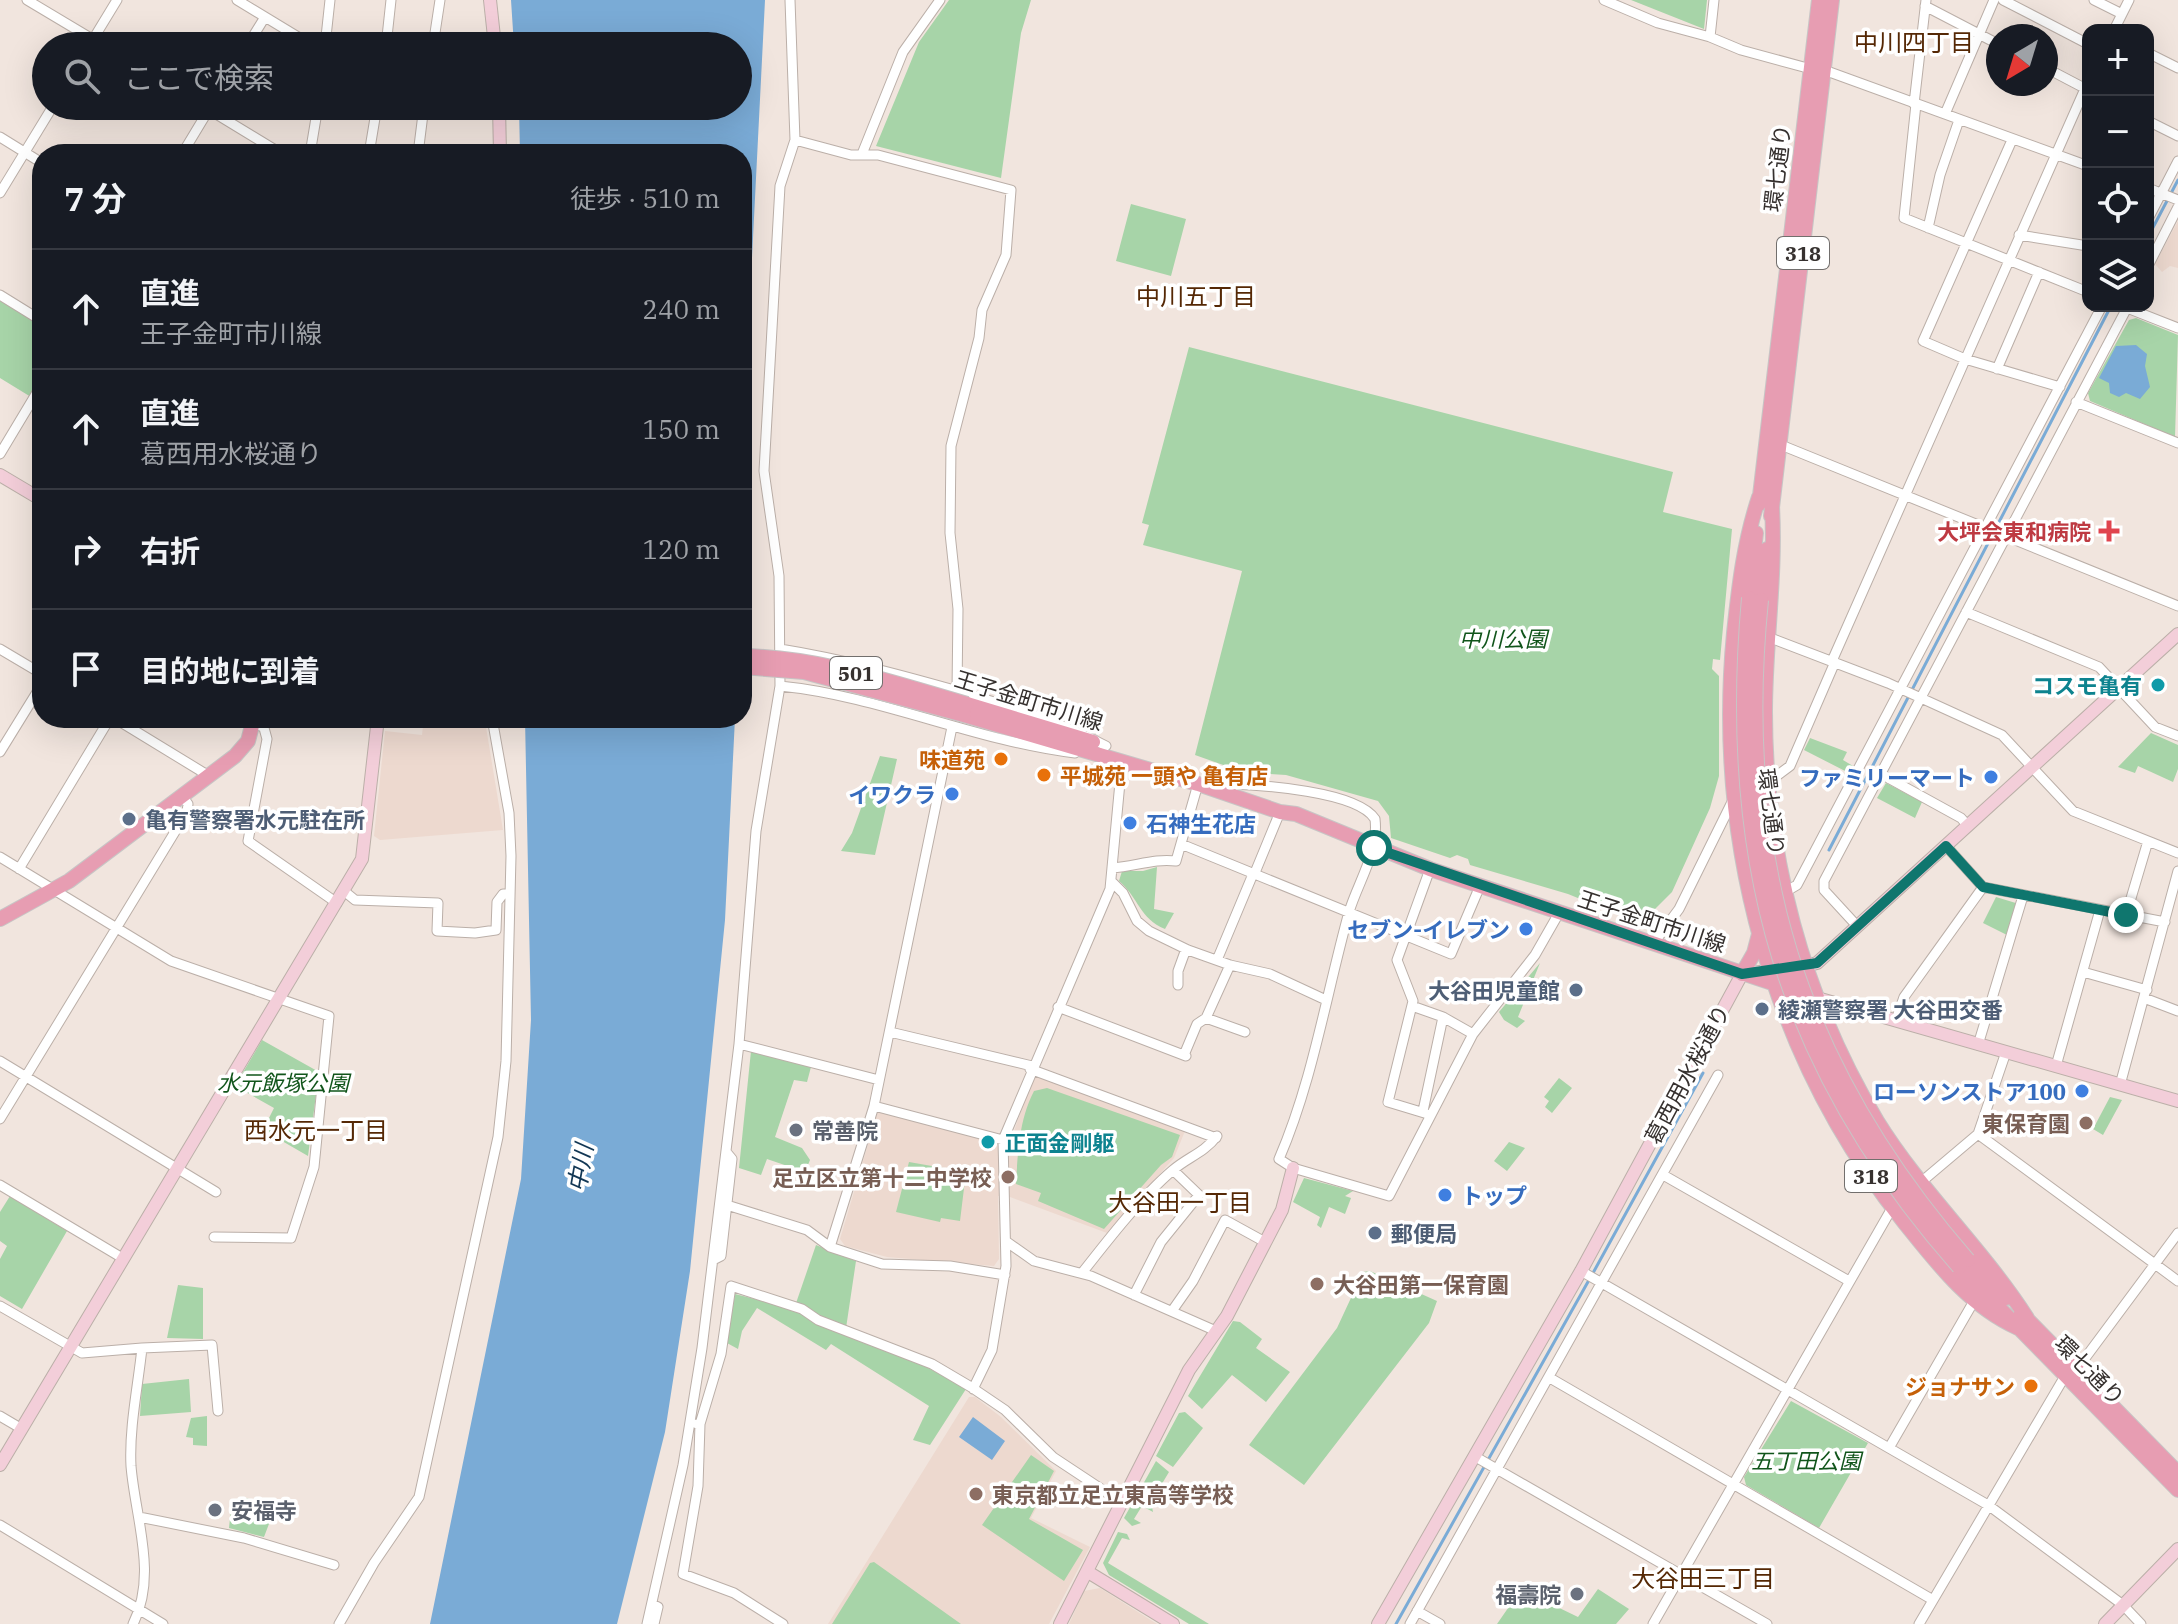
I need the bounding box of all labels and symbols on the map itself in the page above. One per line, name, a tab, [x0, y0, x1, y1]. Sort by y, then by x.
north arrow	[1986, 24, 2058, 96]
district label: 中川四丁目	[1854, 26, 1974, 58]
street label: 環七通り	[1757, 123, 1797, 213]
road number: 318	[1777, 237, 1829, 269]
district label: 中川五丁目	[1136, 280, 1256, 312]
place label: 大坪会東和病院	[1937, 517, 2091, 546]
marker: 大坪会東和病院	[2098, 520, 2120, 542]
park label: 中川公園	[1459, 624, 1550, 653]
road number: 501	[830, 657, 882, 689]
street label: 王子金町市川線	[951, 664, 1107, 736]
place label: コスモ亀有	[2032, 671, 2142, 700]
marker: コスモ亀有	[2149, 676, 2167, 694]
place label: 味道苑	[919, 745, 985, 774]
marker: 味道苑	[992, 750, 1010, 768]
place label: 平城苑 一頭や 亀有店	[1060, 761, 1268, 790]
place label: ファミリーマート	[1799, 763, 1975, 792]
marker: 平城苑 一頭や 亀有店	[1035, 766, 1053, 784]
street label: 環七通り	[1752, 767, 1792, 857]
marker: ファミリーマート	[1982, 768, 2000, 786]
place label: イワクラ	[848, 780, 936, 809]
marker: イワクラ	[943, 785, 961, 803]
place label: 亀有警察署水元駐在所	[145, 805, 365, 834]
place label: 石神生花店	[1146, 809, 1256, 838]
marker: 亀有警察署水元駐在所	[120, 810, 138, 828]
marker: 石神生花店	[1121, 814, 1139, 832]
route start	[1356, 830, 1392, 866]
street label: 王子金町市川線	[1574, 883, 1730, 959]
route end	[2108, 897, 2144, 933]
place label: セブン-イレブン	[1347, 915, 1510, 944]
marker: セブン-イレブン	[1517, 920, 1535, 938]
place label: 大谷田児童館	[1428, 976, 1560, 1005]
marker: 大谷田児童館	[1567, 981, 1585, 999]
place label: 綾瀬警察署 大谷田交番	[1778, 995, 2003, 1024]
street label: 葛西用水桜通り	[1638, 999, 1736, 1149]
marker: 綾瀬警察署 大谷田交番	[1753, 1000, 1771, 1018]
park label: 水元飯塚公園	[217, 1068, 352, 1097]
place label: ローソンストア100	[1873, 1077, 2066, 1106]
marker: ローソンストア100	[2073, 1082, 2091, 1100]
place label: 東保育園	[1982, 1109, 2070, 1138]
district label: 西水元一丁目	[244, 1114, 388, 1146]
marker: 東保育園	[2077, 1114, 2095, 1132]
place label: 常善院	[812, 1116, 878, 1145]
marker: 常善院	[787, 1121, 805, 1139]
place label: 正面金剛躯	[1004, 1128, 1114, 1157]
marker: 正面金剛躯	[979, 1133, 997, 1151]
water label: 中川	[560, 1139, 600, 1194]
road number: 318	[1845, 1160, 1897, 1192]
place label: 足立区立第十二中学校	[772, 1163, 992, 1192]
marker: 足立区立第十二中学校	[999, 1168, 1017, 1186]
place label: トップ	[1461, 1181, 1527, 1210]
district label: 大谷田一丁目	[1108, 1186, 1252, 1218]
marker: トップ	[1436, 1186, 1454, 1204]
place label: 郵便局	[1391, 1219, 1457, 1248]
marker: 郵便局	[1366, 1224, 1384, 1242]
place label: 大谷田第一保育園	[1333, 1270, 1509, 1299]
marker: 大谷田第一保育園	[1308, 1275, 1326, 1293]
street label: 環七通り	[2049, 1329, 2131, 1411]
place label: ジョナサン	[1905, 1372, 2015, 1401]
marker: ジョナサン	[2022, 1377, 2040, 1395]
park label: 五丁田公園	[1751, 1446, 1864, 1475]
place label: 東京都立足立東高等学校	[992, 1480, 1234, 1509]
marker: 東京都立足立東高等学校	[967, 1485, 985, 1503]
place label: 安福寺	[231, 1496, 297, 1525]
marker: 安福寺	[206, 1501, 224, 1519]
district label: 大谷田三丁目	[1631, 1562, 1775, 1594]
place label: 福壽院	[1495, 1580, 1561, 1609]
marker: 福壽院	[1568, 1585, 1586, 1603]

